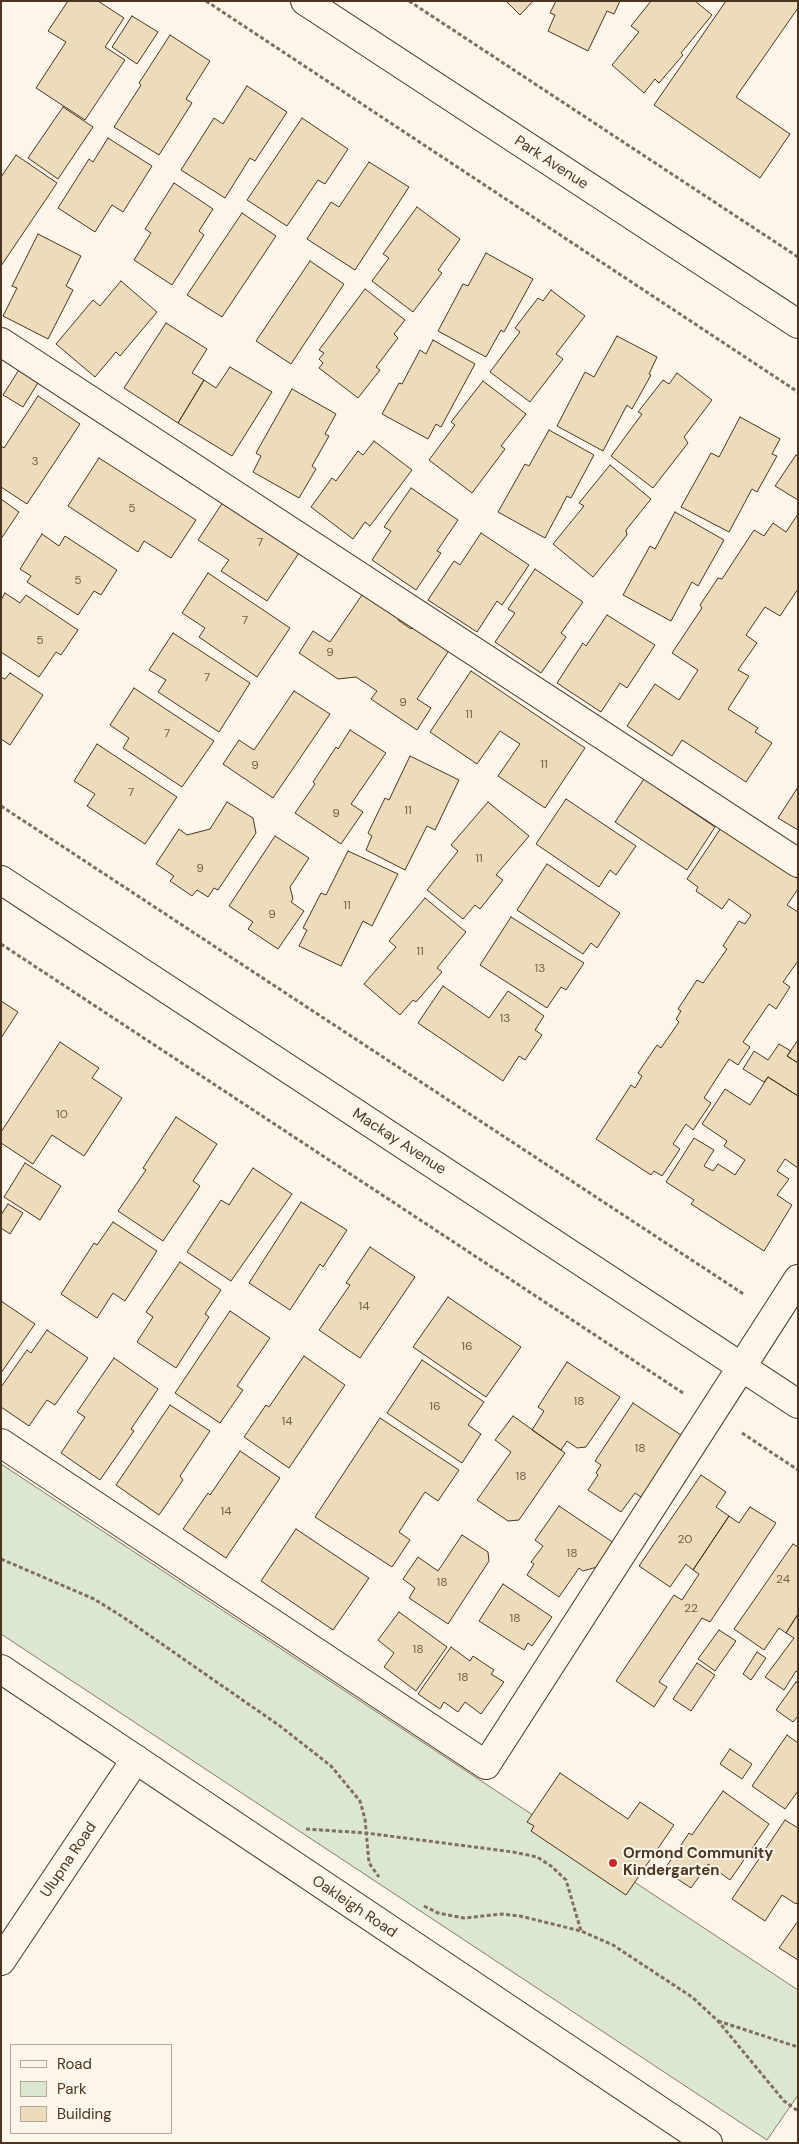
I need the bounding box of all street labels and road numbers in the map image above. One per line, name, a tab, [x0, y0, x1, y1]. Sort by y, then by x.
street label: Park Avenue	[511, 132, 591, 194]
street label: Mackay Avenue	[349, 1105, 449, 1179]
street label: Ulupna Road	[37, 1819, 101, 1901]
street label: Oakleigh Road	[308, 1872, 400, 1942]

